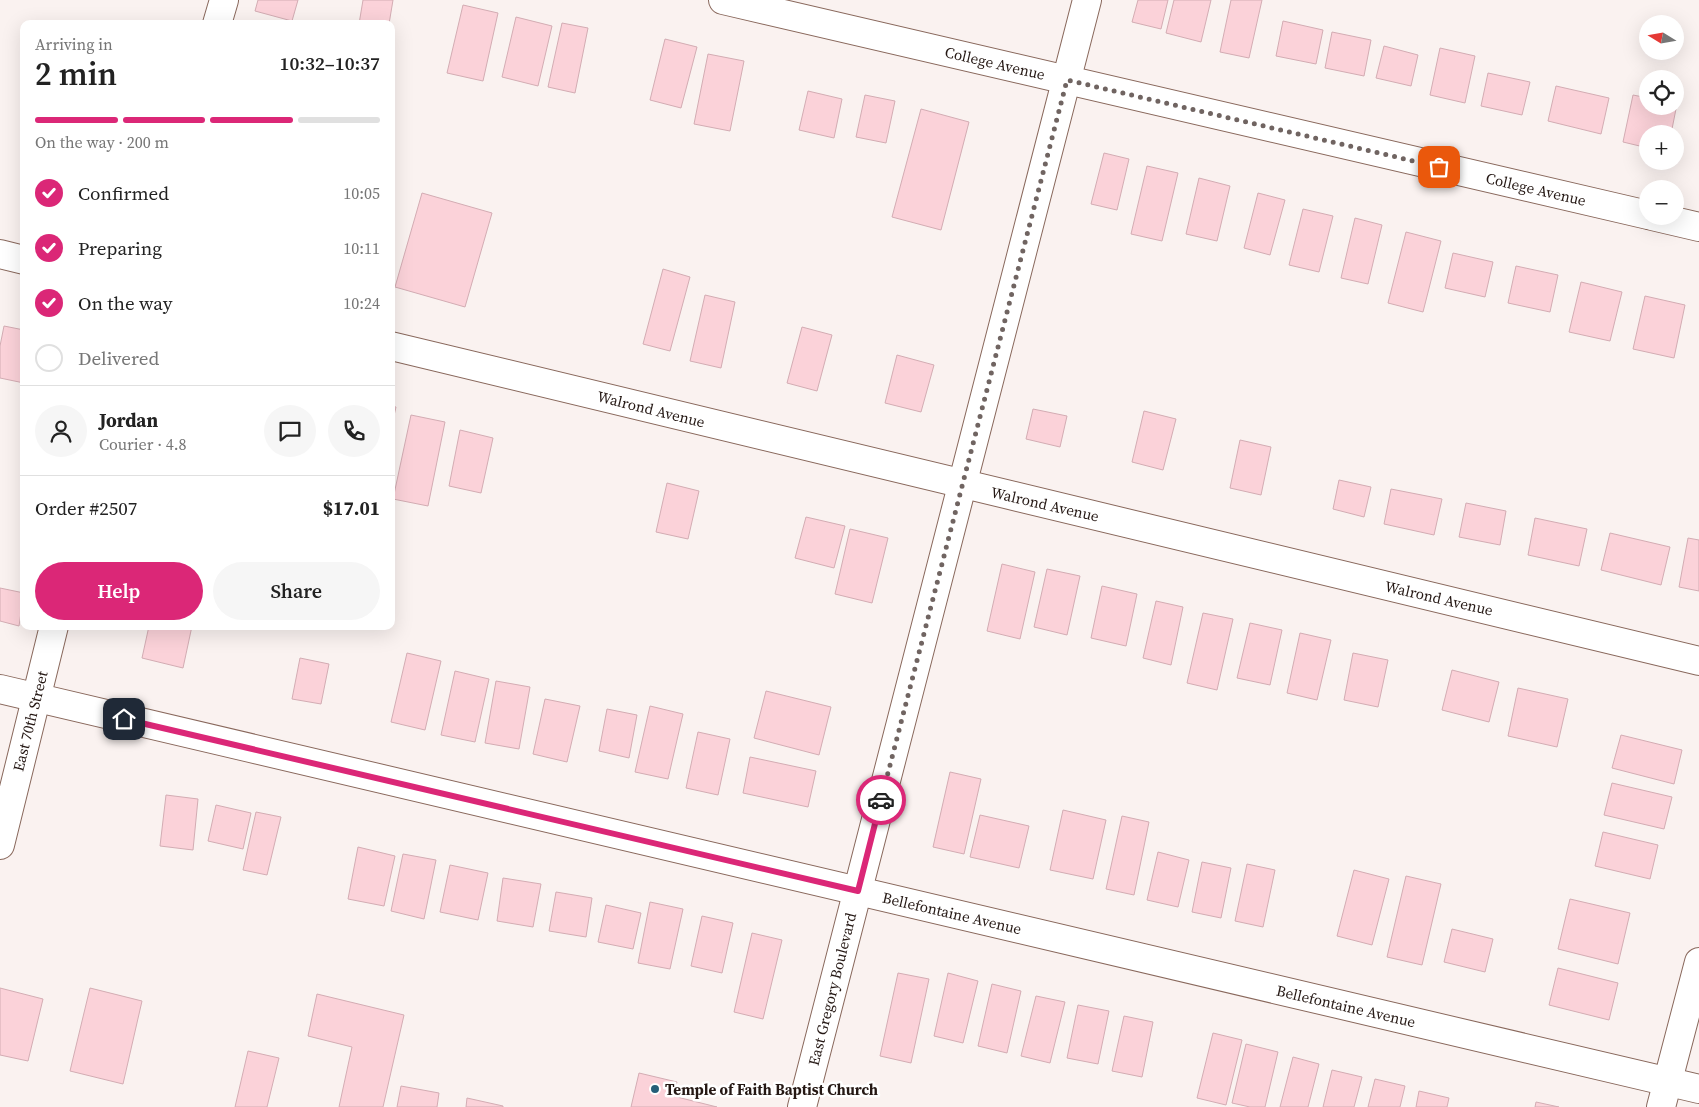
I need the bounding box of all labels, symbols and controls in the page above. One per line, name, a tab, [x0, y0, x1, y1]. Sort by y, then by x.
north arrow	[1639, 15, 1684, 60]
map controls	[1639, 15, 1684, 225]
text: Arriving in	[35, 33, 113, 55]
street label: College Avenue	[943, 41, 1047, 85]
text: 10:32–10:37	[280, 50, 380, 76]
text: 2 min	[35, 52, 117, 96]
button: locate	[1639, 70, 1684, 115]
button: +	[1639, 125, 1684, 170]
text: On the way · 200 m	[35, 131, 169, 153]
pin	[1418, 146, 1460, 188]
icon: bag	[1425, 153, 1453, 181]
street label: College Avenue	[1484, 167, 1588, 211]
icon: check	[35, 179, 63, 207]
text: Confirmed	[78, 180, 169, 206]
button: −	[1639, 180, 1684, 225]
text: 10:05	[343, 182, 380, 204]
icon: check	[35, 234, 63, 262]
text: Preparing	[78, 235, 162, 261]
text: 10:11	[343, 237, 380, 259]
icon: check	[35, 289, 63, 317]
text: On the way	[78, 290, 173, 316]
text: 10:24	[343, 292, 380, 314]
text: Delivered	[78, 345, 159, 371]
street label: Walrond Avenue	[595, 385, 707, 433]
button: person	[35, 405, 87, 457]
button: chat	[264, 405, 316, 457]
button: phone	[328, 405, 380, 457]
text: Jordan	[99, 407, 158, 433]
text: Courier · 4.8	[99, 433, 187, 455]
street label: Walrond Avenue	[989, 481, 1101, 527]
text: Order #2507	[35, 495, 137, 521]
text: $17.01	[323, 495, 380, 521]
button: Help	[35, 562, 203, 620]
button: Share	[213, 562, 380, 620]
street label: Walrond Avenue	[1383, 575, 1495, 621]
street label: East 70th Street	[7, 669, 53, 773]
pin	[103, 698, 145, 740]
icon: home	[110, 705, 138, 733]
courier	[856, 775, 906, 825]
icon: car	[867, 786, 895, 814]
street label: Bellefontaine Avenue	[880, 887, 1024, 939]
street label: East Gregory Boulevard	[803, 910, 861, 1068]
street label: Bellefontaine Avenue	[1274, 980, 1418, 1032]
place label: Temple of Faith Baptist Church	[665, 1079, 878, 1100]
marker: Temple of Faith Baptist Church	[649, 1083, 661, 1095]

